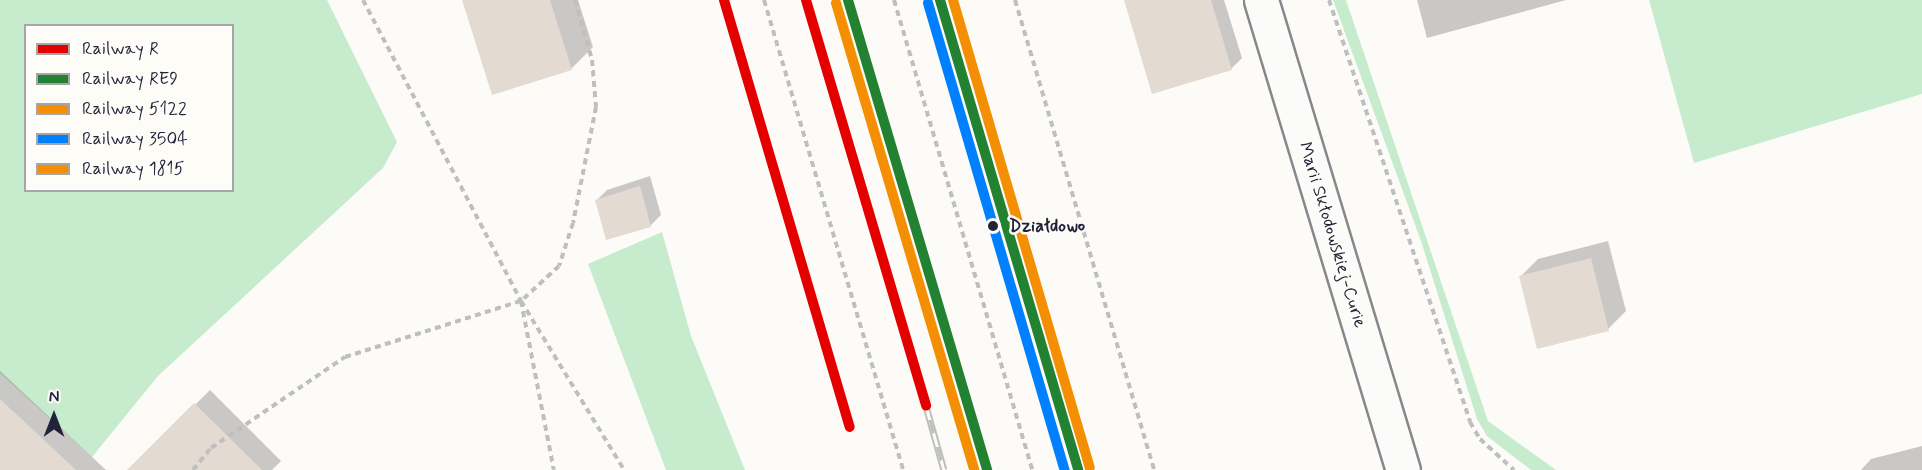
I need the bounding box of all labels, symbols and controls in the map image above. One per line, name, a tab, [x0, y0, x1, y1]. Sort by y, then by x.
legend	[24, 24, 234, 192]
text: Railway R	[82, 37, 159, 61]
text: Railway RE9	[82, 67, 178, 91]
text: Railway 5122	[82, 97, 187, 121]
text: Railway 3504	[82, 127, 188, 151]
street label: Marii Skłodowskiej-Curie	[1293, 139, 1371, 331]
text: Railway 1815	[82, 157, 184, 181]
marker: Działdowo	[982, 215, 1004, 237]
place label: Działdowo	[1009, 215, 1085, 237]
north arrow	[24, 386, 84, 446]
text: N	[49, 387, 59, 408]

